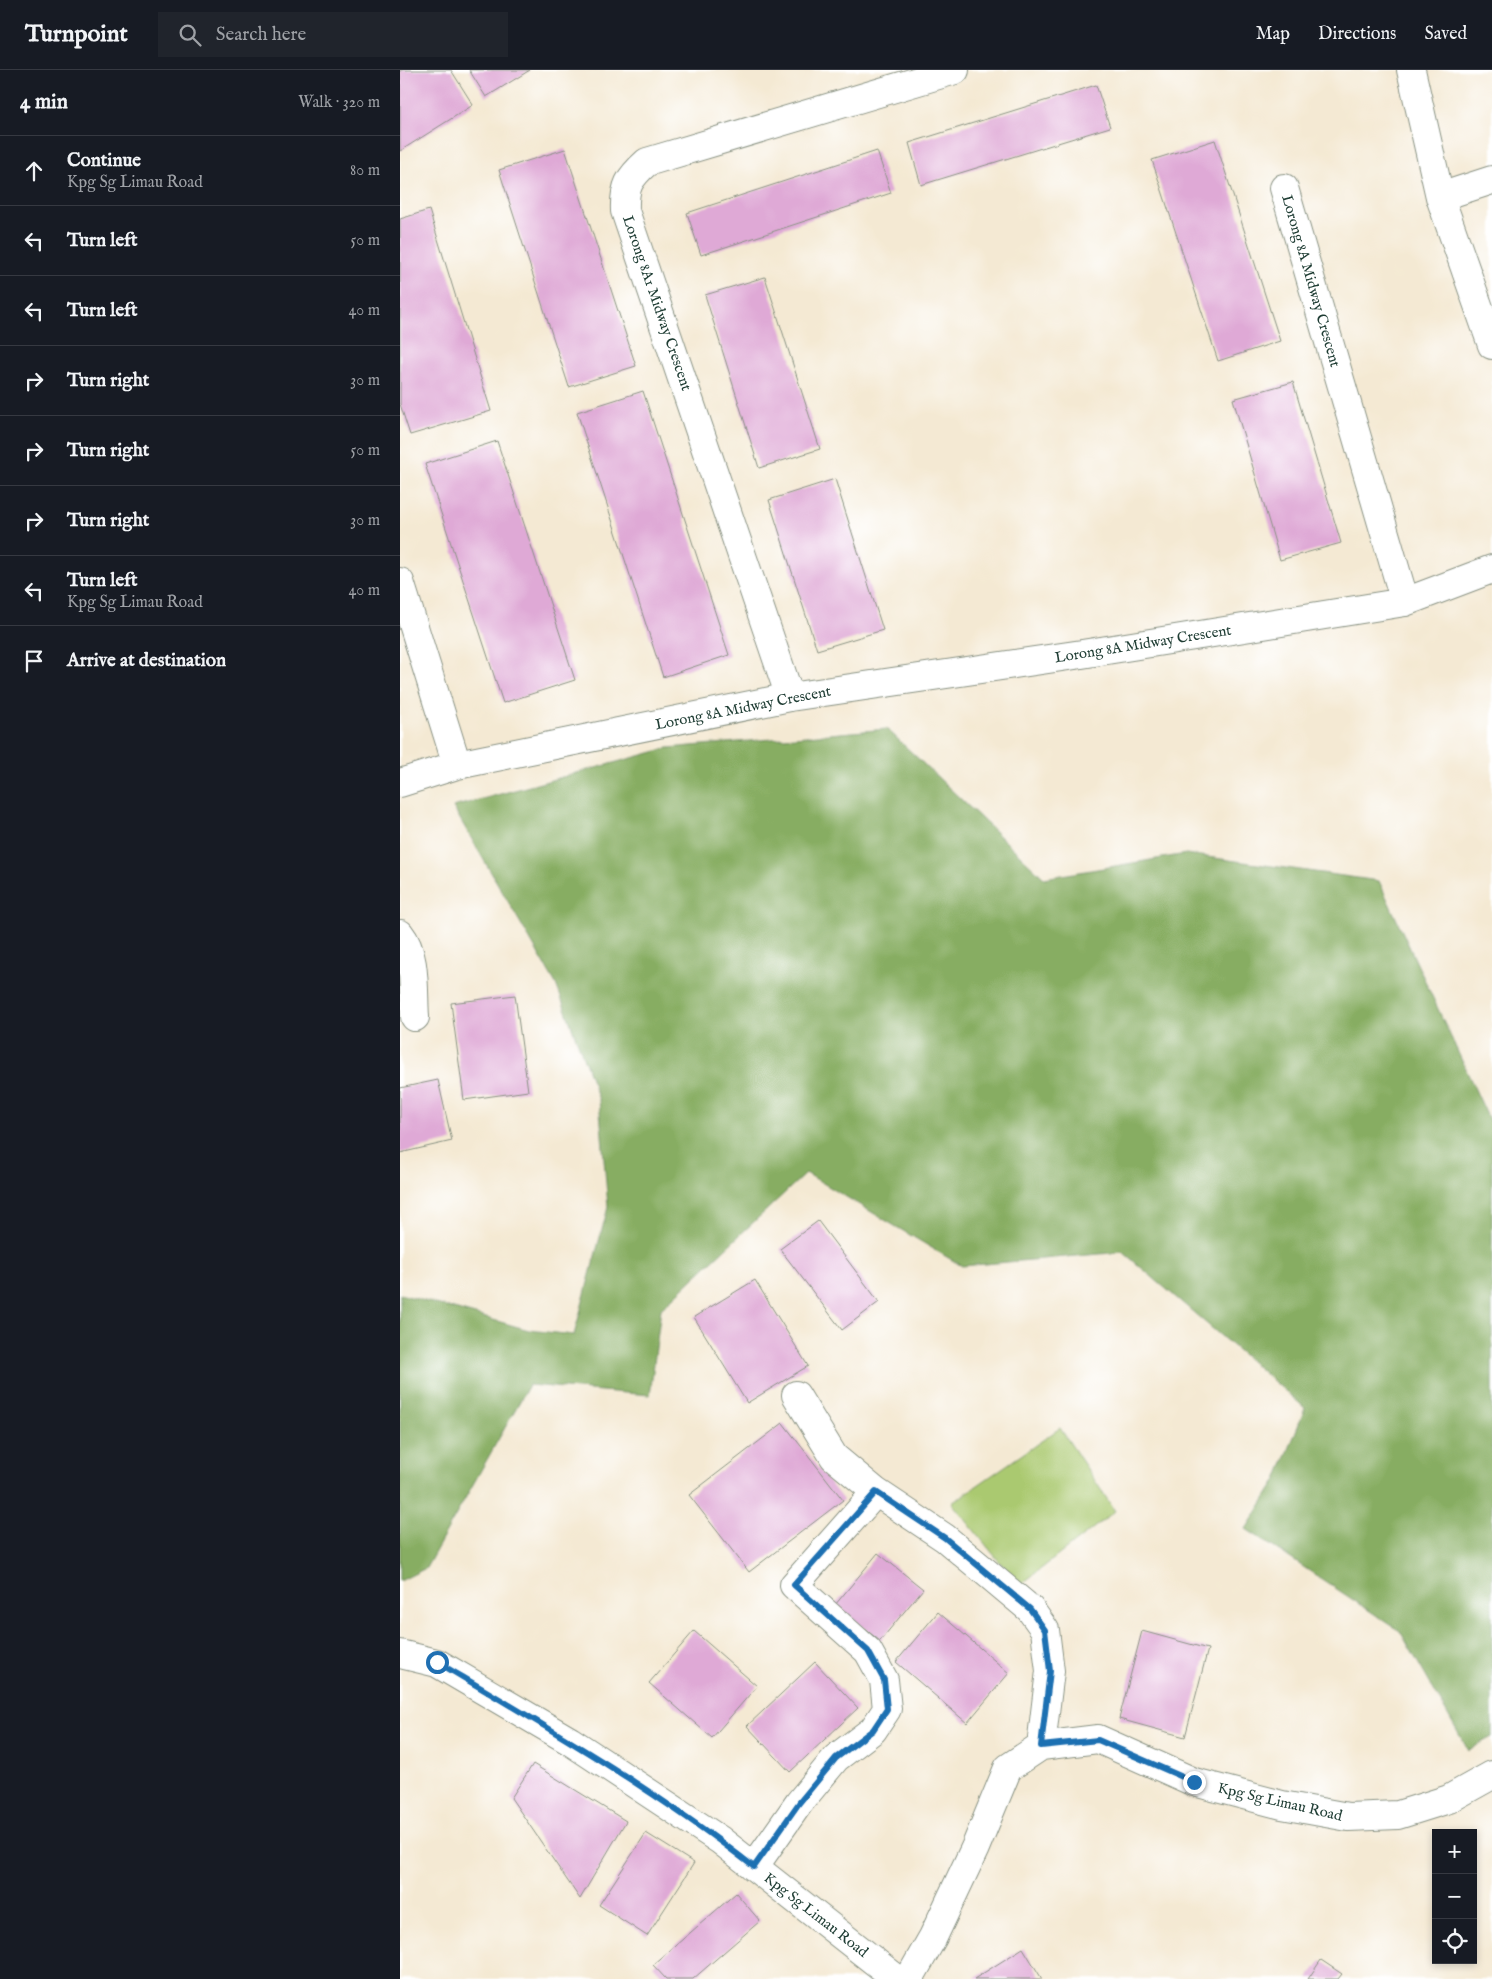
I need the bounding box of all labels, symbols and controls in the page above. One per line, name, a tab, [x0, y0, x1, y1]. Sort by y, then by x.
search box	[158, 12, 508, 57]
text: Turnpoint	[25, 19, 128, 50]
icon: search	[176, 21, 204, 49]
text: Search here	[216, 23, 306, 47]
text: Map	[1256, 23, 1290, 46]
text: Directions	[1318, 23, 1396, 46]
text: Saved	[1424, 23, 1467, 46]
text: 4 min	[20, 89, 68, 116]
text: Walk · 320 m	[298, 93, 380, 113]
text: Continue	[67, 149, 141, 173]
icon: ahead	[20, 157, 48, 185]
text: 80 m	[350, 161, 380, 181]
text: Kpg Sg Limau Road	[67, 173, 203, 193]
street label: Lorong 8A Midway Crescent	[1277, 193, 1345, 369]
street label: Lorong 8A1 Midway Crescent	[618, 213, 696, 393]
icon: left	[20, 227, 48, 255]
text: Turn left	[67, 229, 138, 253]
text: 50 m	[351, 231, 380, 251]
icon: left	[20, 297, 48, 325]
text: Turn left	[67, 299, 138, 323]
text: 40 m	[348, 301, 380, 321]
icon: right	[20, 367, 48, 395]
text: Turn right	[67, 369, 149, 393]
text: 30 m	[350, 371, 380, 391]
icon: right	[20, 437, 48, 465]
text: Turn right	[67, 439, 149, 463]
text: 50 m	[351, 441, 380, 461]
icon: right	[20, 507, 48, 535]
text: Turn right	[67, 509, 149, 533]
text: 30 m	[350, 511, 380, 531]
text: Turn left	[67, 569, 138, 593]
icon: left	[20, 577, 48, 605]
text: 40 m	[348, 581, 380, 601]
text: Kpg Sg Limau Road	[67, 593, 203, 613]
street label: Lorong 8A Midway Crescent	[1053, 621, 1233, 667]
icon: arrive	[20, 647, 48, 675]
text: Arrive at destination	[67, 649, 226, 673]
street label: Lorong 8A Midway Crescent	[654, 682, 832, 734]
route start	[426, 1651, 449, 1674]
route end	[1183, 1771, 1206, 1794]
street label: Kpg Sg Limau Road	[1216, 1778, 1345, 1826]
map controls	[1432, 1829, 1477, 1964]
button: +	[1432, 1829, 1477, 1874]
street label: Kpg Sg Limau Road	[760, 1868, 873, 1962]
button: −	[1432, 1874, 1477, 1919]
button: locate	[1432, 1919, 1477, 1964]

